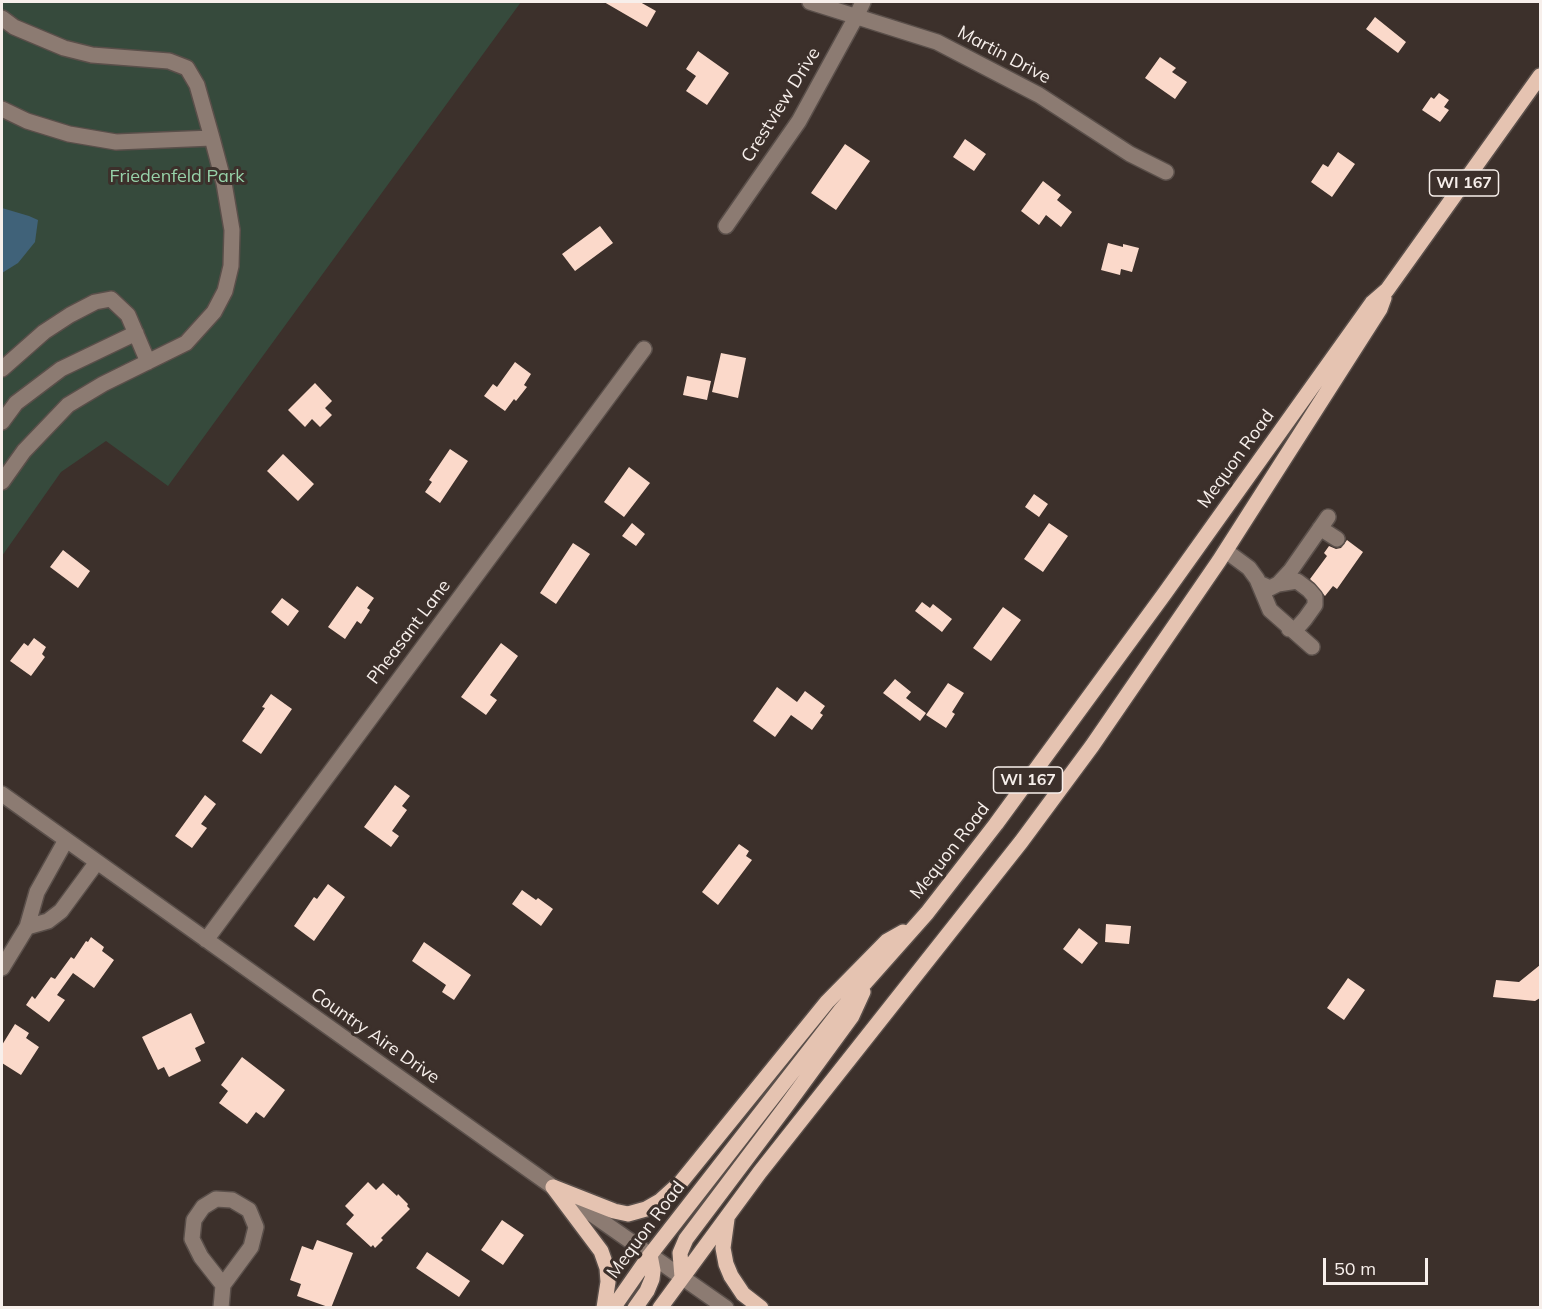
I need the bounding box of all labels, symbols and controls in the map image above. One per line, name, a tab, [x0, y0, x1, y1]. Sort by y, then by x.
street label: Martin Drive	[954, 21, 1054, 89]
street label: Crestview Drive	[737, 44, 825, 166]
park label: Friedenfeld Park	[110, 166, 244, 188]
road number: WI 167	[1430, 170, 1498, 196]
street label: Mequon Road	[1193, 406, 1279, 512]
street label: Pheasant Lane	[363, 576, 455, 688]
road number: WI 167	[994, 767, 1062, 793]
street label: Mequon Road	[906, 799, 994, 903]
street label: Country Aire Drive	[306, 983, 444, 1089]
street label: Mequon Road	[602, 1177, 690, 1283]
scale bar	[1326, 1246, 1431, 1284]
text: 50 m	[1334, 1257, 1376, 1280]

